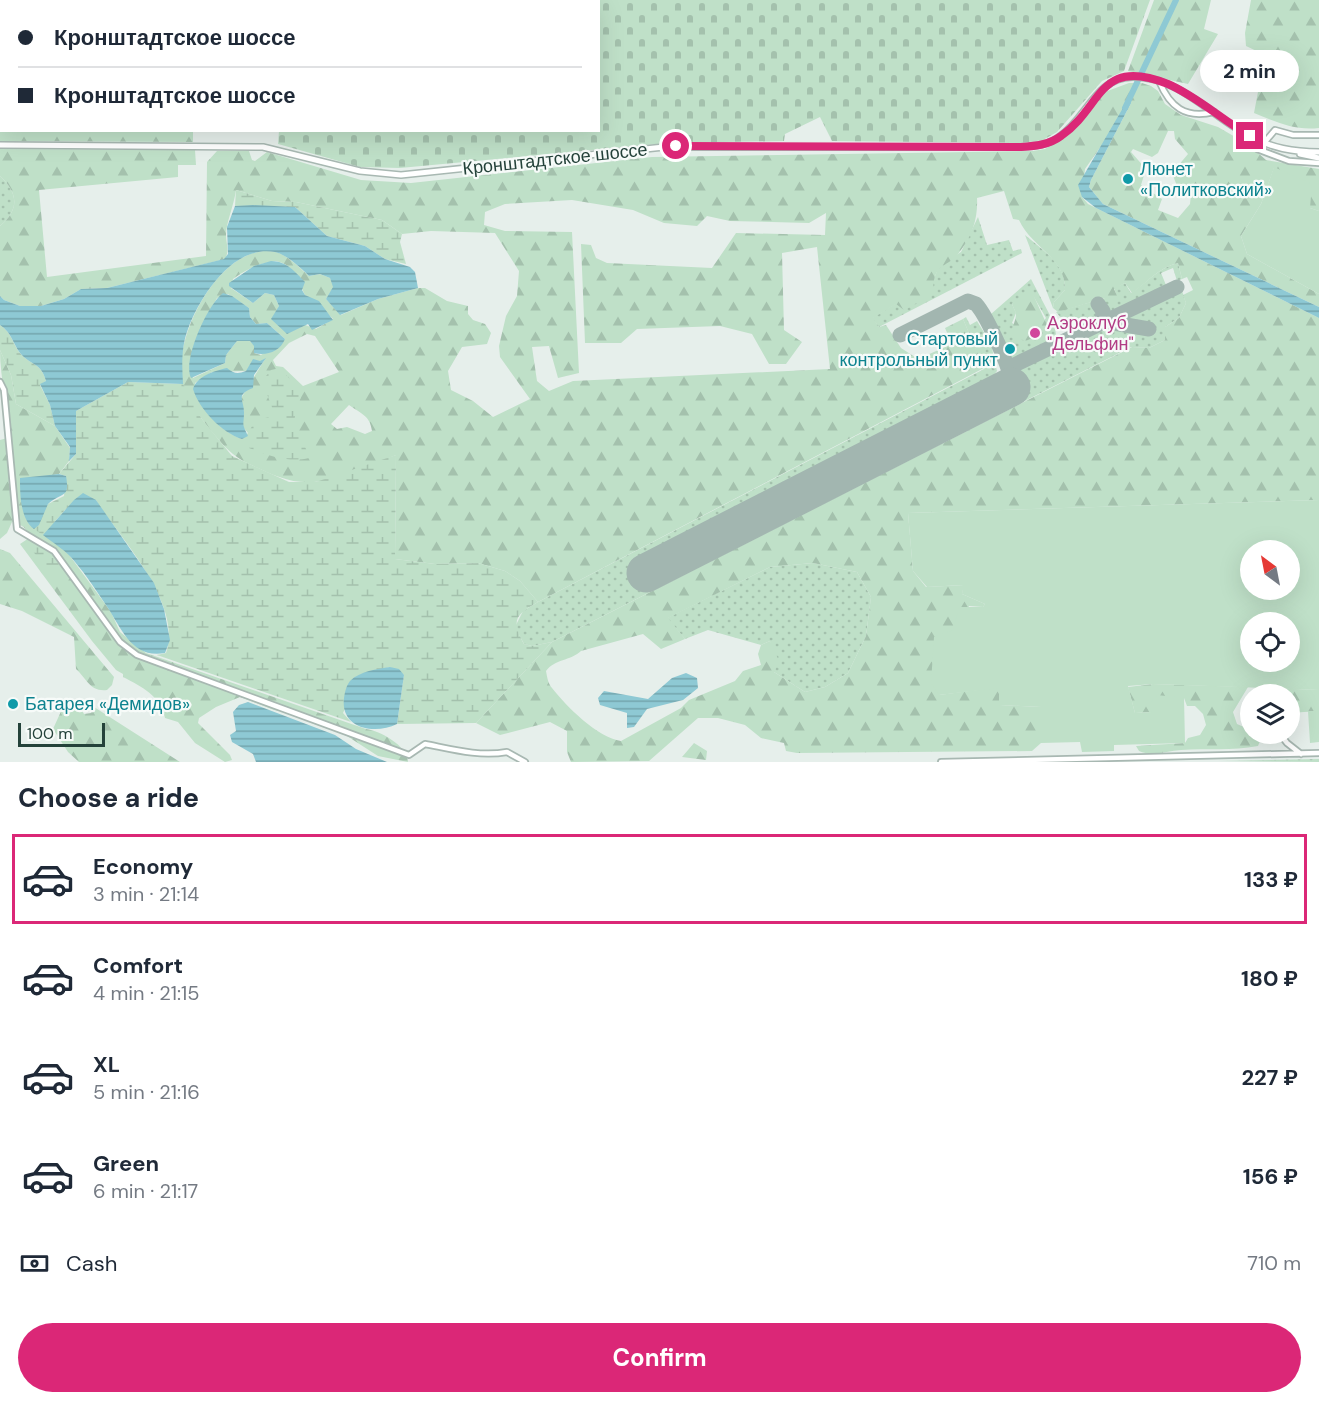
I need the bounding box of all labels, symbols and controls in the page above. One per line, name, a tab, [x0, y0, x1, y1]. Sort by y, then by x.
text: Кронштадтское шоссе	[54, 23, 295, 52]
callout: 2 min	[1200, 49, 1300, 91]
text: 2 min	[1223, 58, 1276, 84]
text: Кронштадтское шоссе	[54, 81, 295, 110]
route end	[1236, 122, 1263, 149]
route start	[662, 132, 689, 159]
street label: Кронштадтское шоссе	[461, 137, 649, 181]
place label: Люнет «Политковский»	[1140, 157, 1272, 202]
marker: Люнет «Политковский»	[1121, 172, 1135, 186]
place label: Аэроклуб "Дельфин"	[1047, 311, 1134, 356]
marker: Аэроклуб "Дельфин"	[1028, 326, 1042, 340]
place label: Стартовый контрольный пункт	[839, 327, 998, 372]
marker: Стартовый контрольный пункт	[1003, 342, 1017, 356]
north arrow	[1240, 540, 1300, 600]
map controls	[1240, 540, 1300, 744]
button: locate	[1240, 612, 1300, 672]
button: layers	[1240, 684, 1300, 744]
place label: Батарея «Демидов»	[25, 692, 190, 716]
marker: Батарея «Демидов»	[6, 697, 20, 711]
scale bar	[18, 720, 105, 748]
text: 100 m	[27, 723, 72, 744]
text: Choose a ride	[18, 780, 199, 815]
icon: car	[21, 852, 75, 906]
text: Economy	[93, 852, 193, 881]
text: 133 ₽	[1244, 865, 1298, 894]
text: 3 min · 21:14	[93, 881, 199, 907]
icon: car	[21, 951, 75, 1005]
text: Comfort	[93, 951, 183, 980]
text: 180 ₽	[1241, 964, 1298, 993]
text: 4 min · 21:15	[93, 980, 199, 1006]
icon: car	[21, 1050, 75, 1104]
text: XL	[93, 1050, 120, 1079]
text: 227 ₽	[1241, 1063, 1298, 1092]
text: 5 min · 21:16	[93, 1079, 200, 1105]
icon: car	[21, 1149, 75, 1203]
text: Green	[93, 1149, 159, 1178]
text: 156 ₽	[1243, 1162, 1298, 1191]
text: 6 min · 21:17	[93, 1178, 198, 1204]
icon: cash	[18, 1247, 51, 1280]
text: Cash	[66, 1249, 117, 1278]
text: 710 m	[1247, 1250, 1301, 1276]
button: Confirm	[18, 1323, 1301, 1392]

